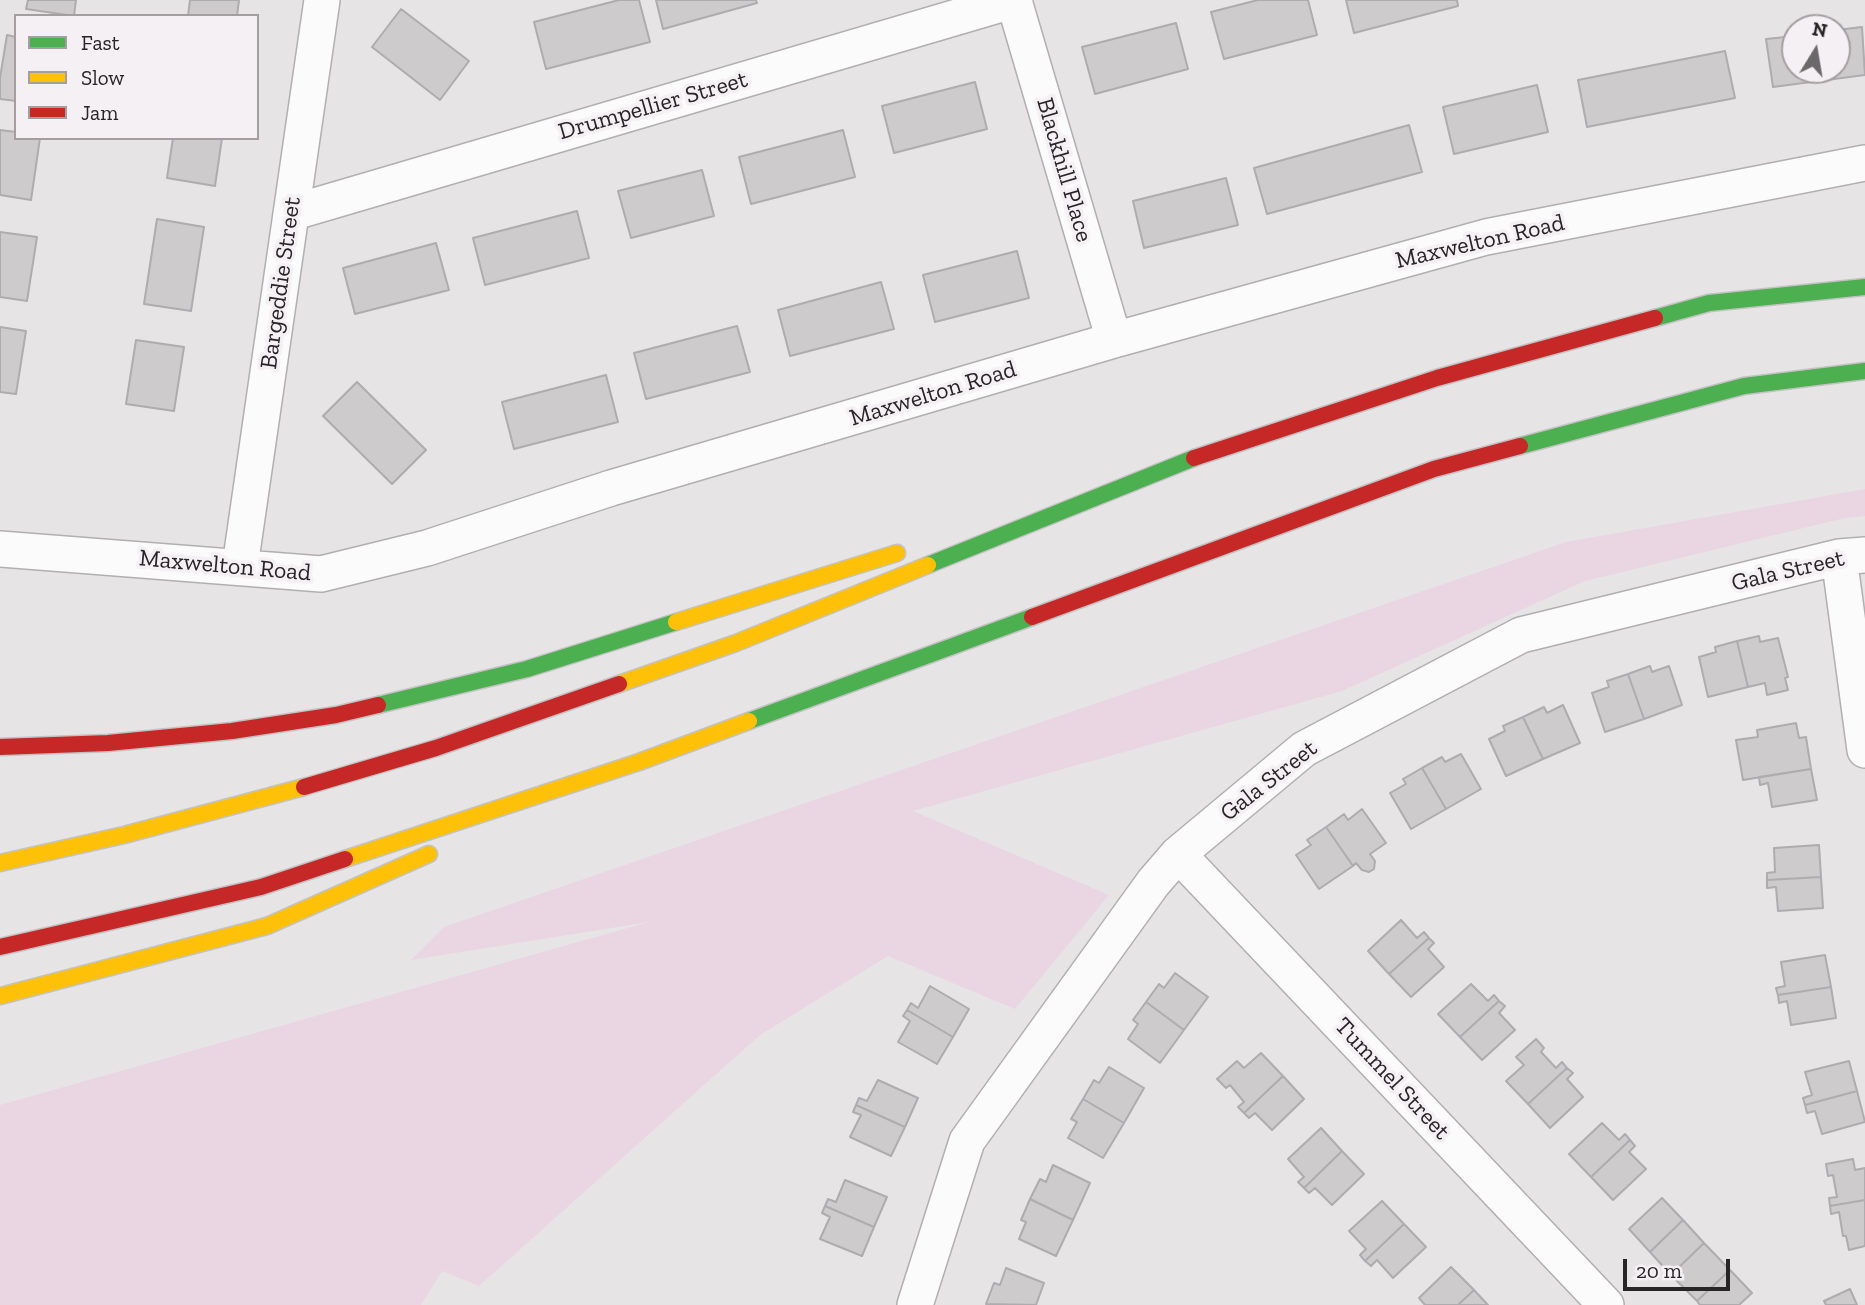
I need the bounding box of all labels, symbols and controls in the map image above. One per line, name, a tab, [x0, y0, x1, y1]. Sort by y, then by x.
legend	[14, 14, 259, 140]
north arrow	[1781, 14, 1851, 84]
text: N	[1810, 17, 1829, 43]
text: Fast	[81, 30, 120, 55]
text: Slow	[81, 65, 124, 90]
street label: Drumpellier Street	[555, 65, 751, 147]
street label: Blackhill Place	[1030, 95, 1098, 245]
text: Jam	[81, 100, 118, 125]
street label: Bargeddie Street	[255, 195, 307, 371]
street label: Maxwelton Road	[1393, 209, 1567, 275]
street label: Maxwelton Road	[846, 355, 1020, 433]
street label: Maxwelton Road	[138, 544, 312, 588]
street label: Gala Street	[1729, 544, 1847, 598]
street label: Gala Street	[1215, 734, 1323, 828]
street label: Tummel Street	[1328, 1012, 1456, 1146]
scale bar	[1627, 1246, 1734, 1290]
text: 20 m	[1636, 1258, 1682, 1283]

